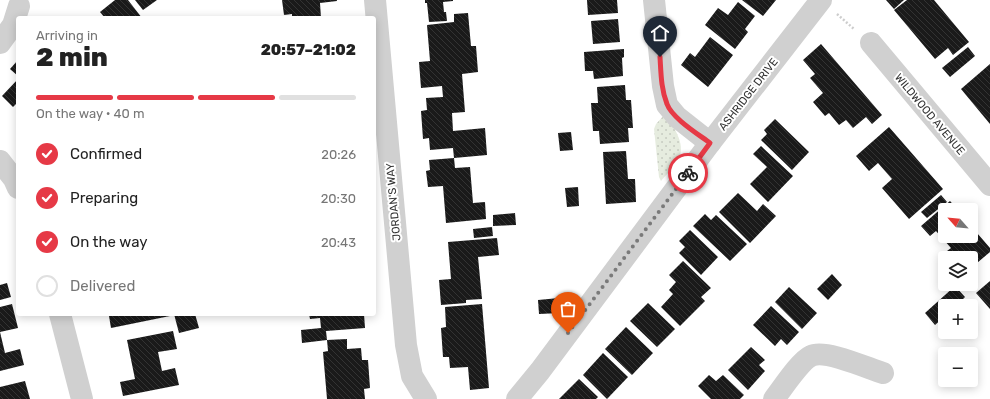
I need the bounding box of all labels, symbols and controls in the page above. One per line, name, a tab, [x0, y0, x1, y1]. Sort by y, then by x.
pin	[643, 16, 677, 57]
icon: home	[649, 22, 671, 44]
text: Arriving in	[36, 28, 98, 43]
text: 20:57–21:02	[261, 41, 356, 59]
text: 2 min	[36, 42, 108, 73]
street label: ASHRIDGE DRIVE	[716, 55, 781, 133]
street label: WILDWOOD AVENUE	[892, 71, 968, 158]
text: On the way · 40 m	[36, 106, 145, 121]
icon: check	[36, 143, 58, 165]
text: Confirmed	[70, 145, 142, 163]
text: 20:26	[321, 147, 356, 162]
courier	[668, 153, 708, 193]
icon: bike	[677, 162, 699, 184]
street label: JORDAN'S WAY	[384, 163, 403, 241]
icon: check	[36, 187, 58, 209]
text: Preparing	[70, 189, 138, 207]
text: 20:30	[321, 191, 356, 206]
north arrow	[938, 203, 978, 243]
map controls	[938, 203, 978, 387]
icon: check	[36, 231, 58, 253]
text: On the way	[70, 233, 148, 251]
text: 20:43	[321, 235, 356, 250]
button: layers	[938, 251, 978, 291]
text: Delivered	[70, 277, 135, 295]
pin	[551, 292, 585, 333]
icon: bag	[557, 298, 579, 320]
button: +	[938, 299, 978, 339]
button: −	[938, 347, 978, 387]

